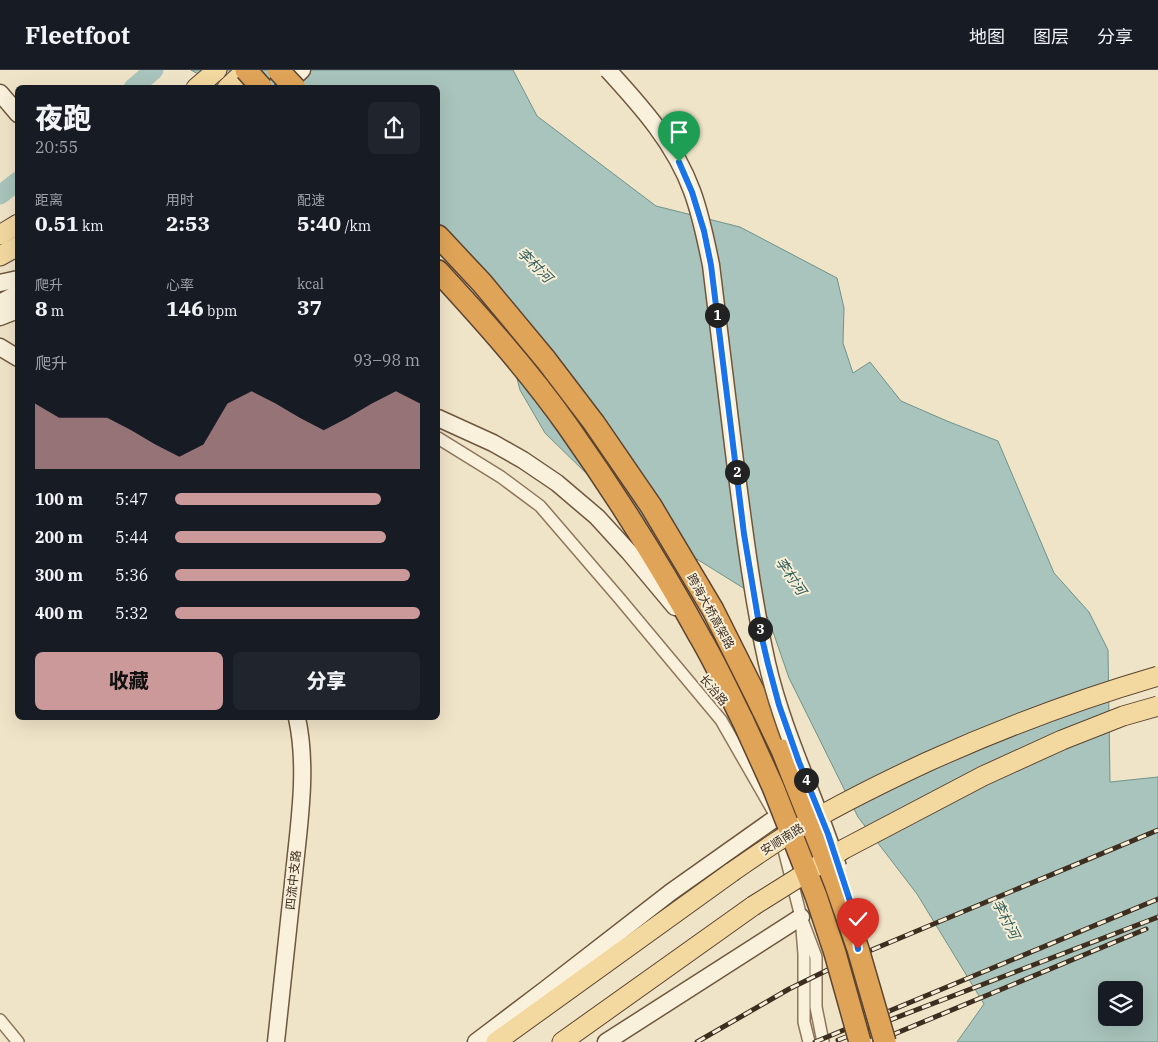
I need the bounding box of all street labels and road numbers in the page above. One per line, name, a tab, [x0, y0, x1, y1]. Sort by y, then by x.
street label: 跨海大桥高架路	[684, 571, 738, 651]
street label: 长治路	[697, 671, 731, 709]
street label: 安顺南路	[758, 820, 806, 858]
street label: 四流中支路	[282, 849, 304, 911]

